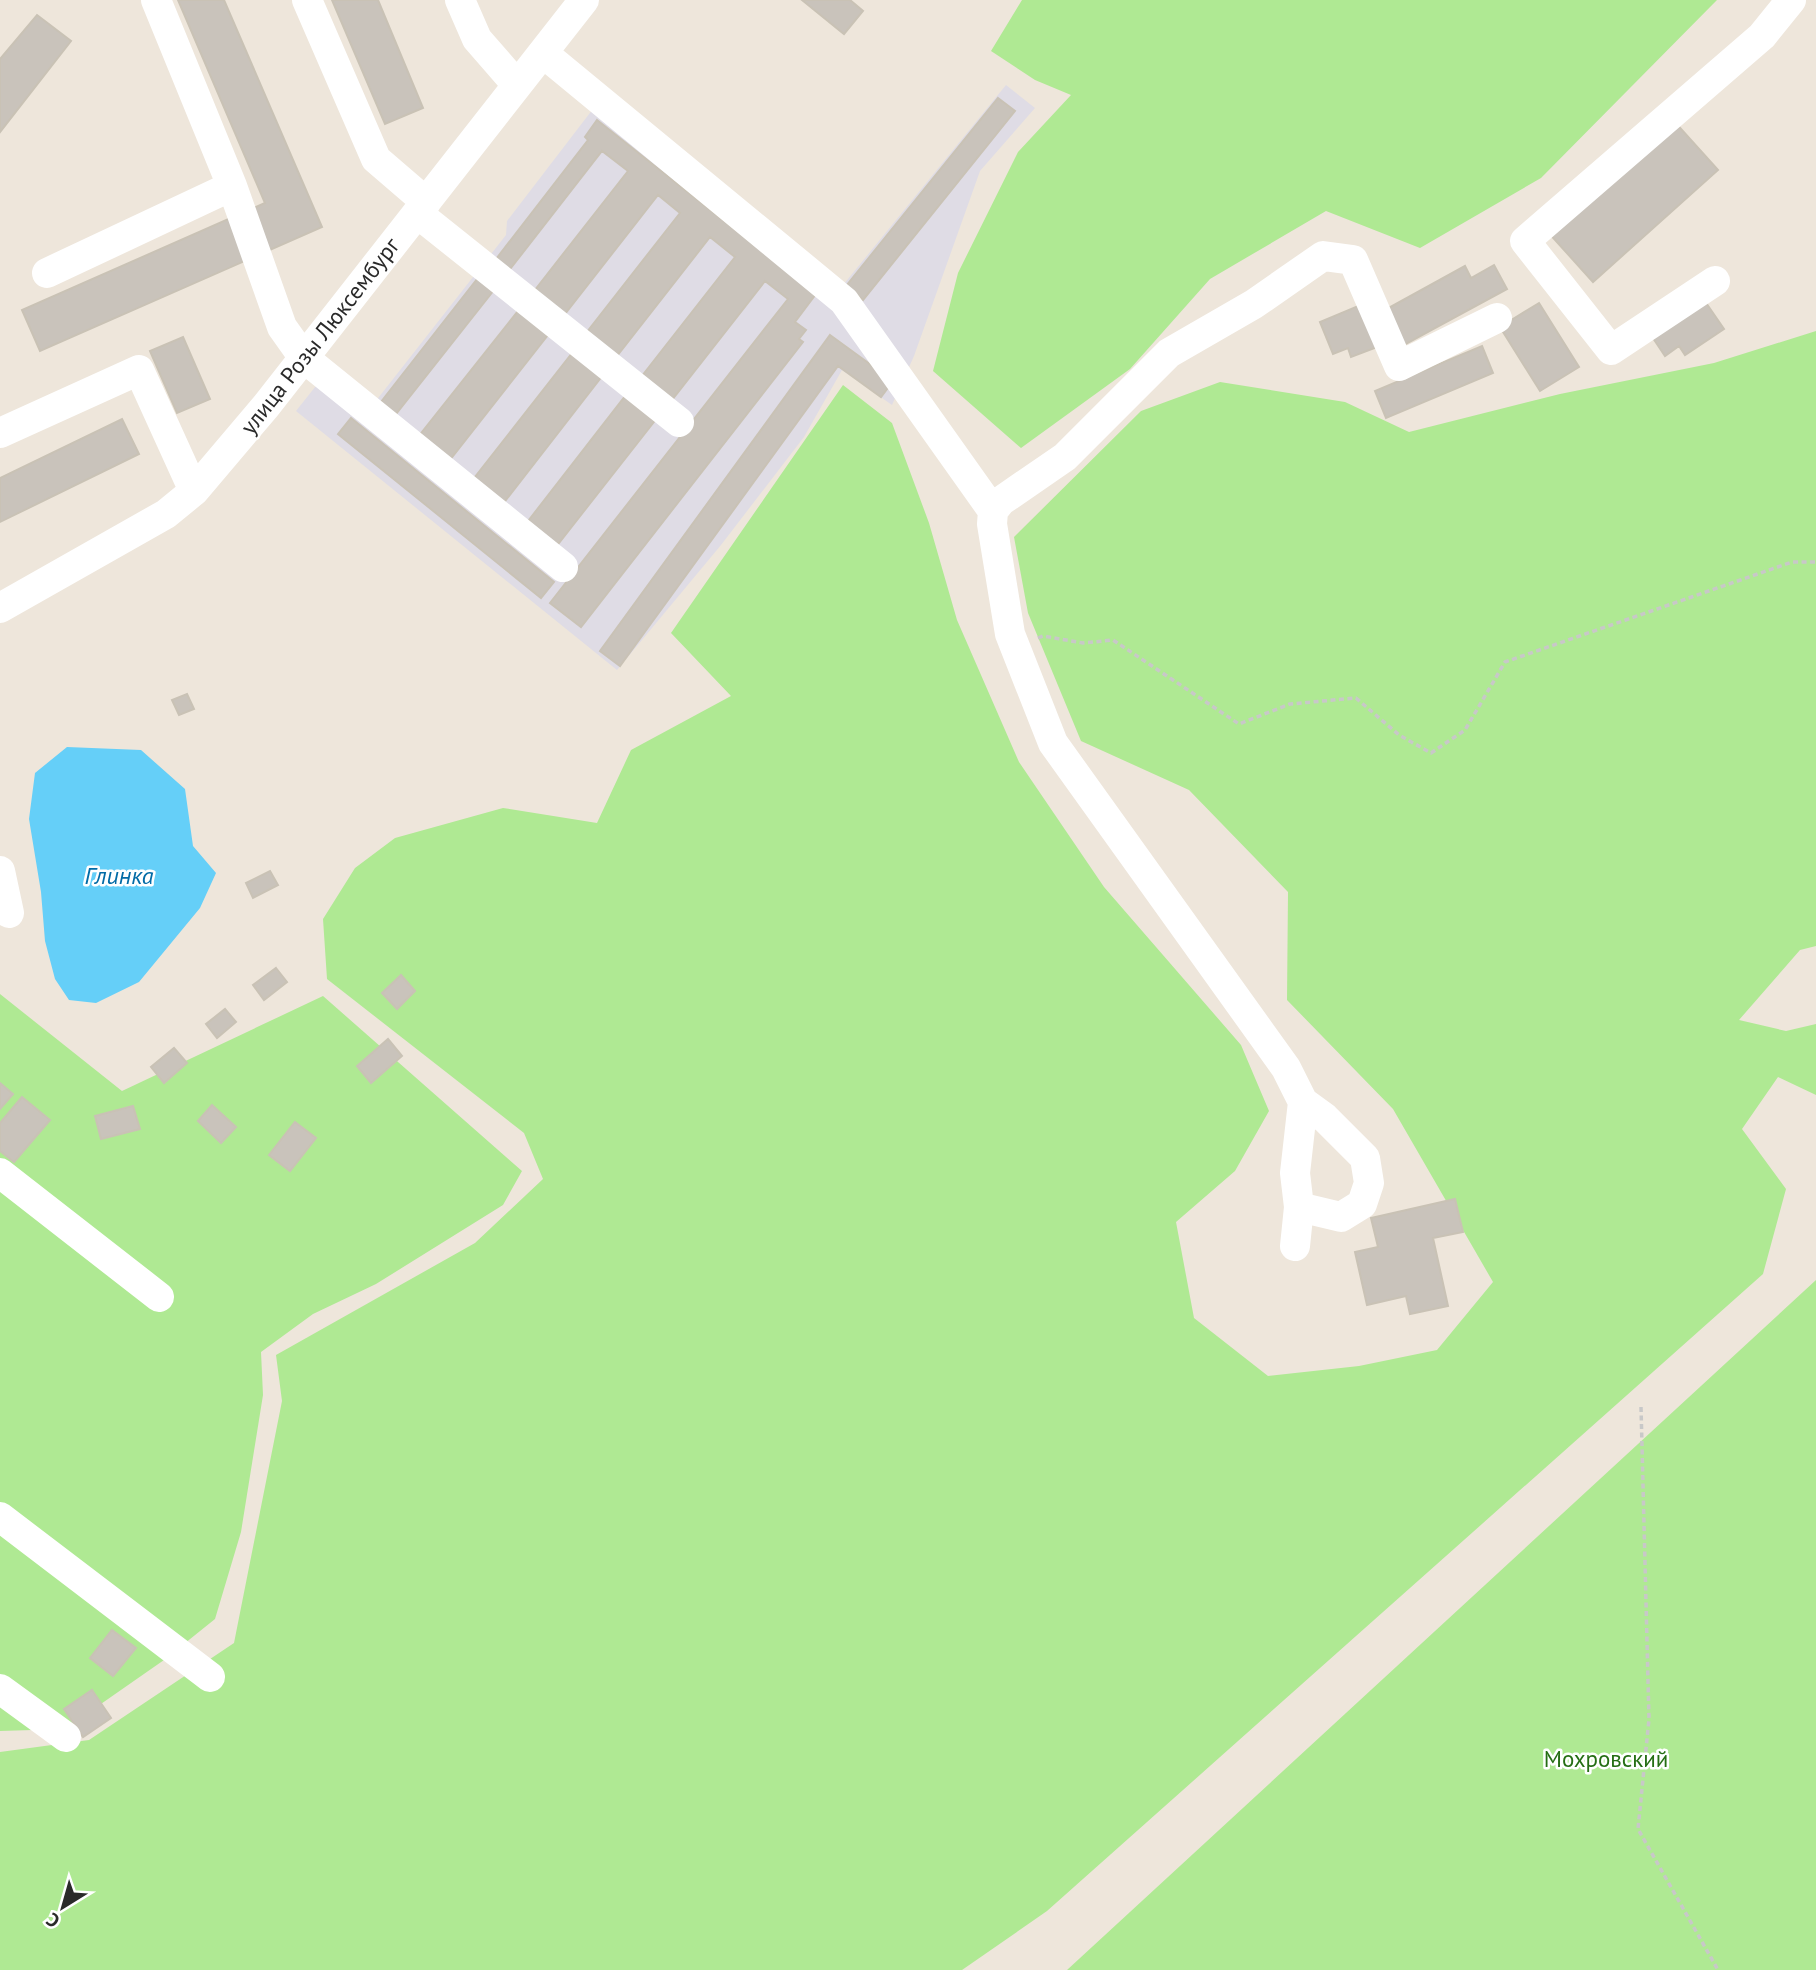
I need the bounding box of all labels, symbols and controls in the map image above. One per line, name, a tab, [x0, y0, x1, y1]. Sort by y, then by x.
street label: улица Розы Люксембург	[234, 231, 406, 440]
water label: Глинка	[85, 860, 154, 891]
park label: Мохровский	[1544, 1744, 1668, 1773]
north arrow	[28, 1872, 98, 1942]
text: С	[41, 1908, 64, 1933]

